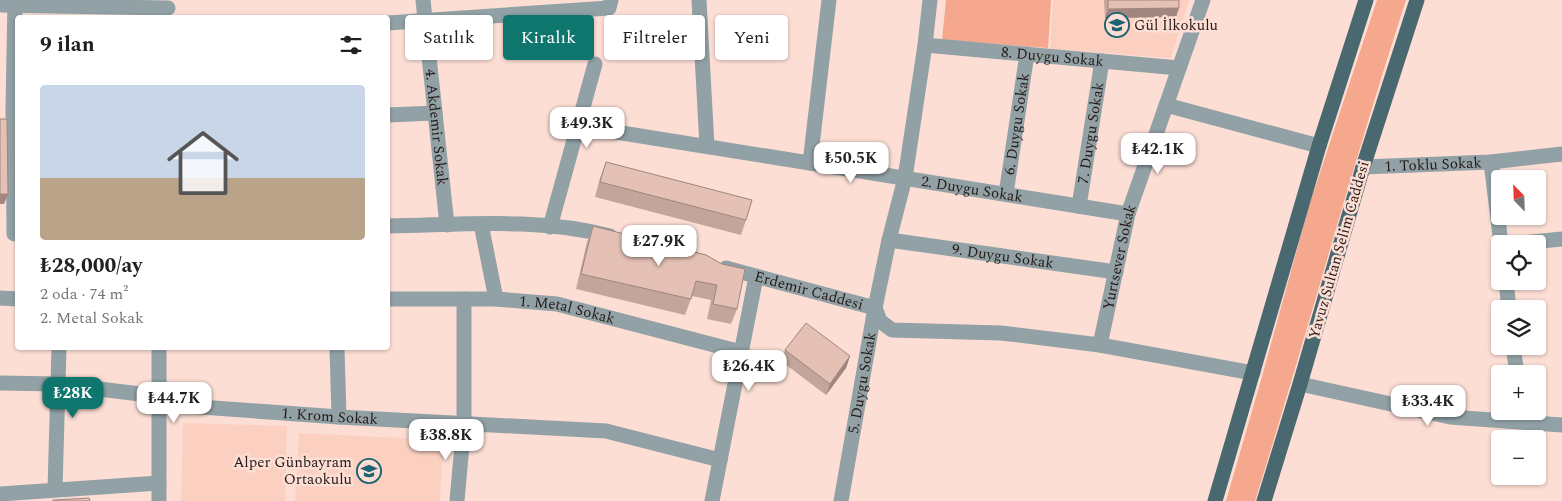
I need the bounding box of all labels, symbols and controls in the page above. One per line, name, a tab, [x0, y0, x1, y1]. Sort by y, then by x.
school or university icon: Gül İlkokulu	[1104, 12, 1130, 38]
place label: Gül İlkokulu	[1134, 14, 1218, 37]
chip: Satılık	[405, 15, 493, 60]
chip: Kiralık	[503, 15, 594, 60]
chip: Filtreler	[604, 15, 705, 60]
chip: Yeni	[715, 15, 788, 60]
text: 9 ilan	[40, 29, 95, 61]
icon: filters	[337, 31, 365, 59]
street label: 8. Duygu Sokak	[1000, 40, 1105, 73]
street label: 4. Akdemir Sokak	[419, 68, 454, 187]
street label: 6. Duygu Sokak	[998, 71, 1036, 176]
street label: 7. Duygu Sokak	[1071, 80, 1110, 186]
pin: ₺49.3K	[546, 106, 628, 149]
text: ₺49.3K	[561, 111, 613, 135]
icon: home	[158, 118, 248, 208]
pin: ₺42.1K	[1117, 132, 1199, 175]
text: ₺42.1K	[1132, 137, 1184, 161]
pin: ₺50.5K	[810, 142, 892, 184]
text: ₺50.5K	[825, 146, 877, 170]
street label: 1. Toklu Sokak	[1384, 151, 1482, 178]
street label: Yavuz Sultan Selim Caddesi	[1303, 158, 1375, 342]
street label: 2. Duygu Sokak	[919, 170, 1025, 209]
north arrow	[1491, 170, 1546, 225]
map controls	[1491, 170, 1546, 485]
street label: Yurtsever Sokak	[1096, 201, 1142, 312]
pin: ₺27.9K	[618, 224, 700, 267]
text: ₺27.9K	[633, 229, 685, 253]
button: locate	[1491, 235, 1546, 290]
street label: 9. Duygu Sokak	[950, 237, 1055, 275]
text: ₺28,000/ay	[40, 250, 142, 282]
street label: Erdemir Caddesi	[752, 265, 866, 316]
text: 2 oda · 74 m²	[40, 282, 128, 306]
street label: 1. Metal Sokak	[518, 289, 618, 330]
button: layers	[1491, 300, 1546, 355]
text: 2. Metal Sokak	[40, 306, 144, 330]
street label: 5. Duygu Sokak	[842, 330, 882, 435]
pin: ₺26.4K	[708, 350, 790, 392]
text: ₺26.4K	[723, 354, 775, 378]
button: +	[1491, 365, 1546, 420]
pin: ₺28K	[43, 376, 103, 419]
text: ₺28K	[53, 381, 93, 405]
pin: ₺44.7K	[133, 382, 215, 424]
pin: ₺33.4K	[1387, 384, 1469, 427]
text: ₺44.7K	[148, 386, 200, 410]
text: ₺33.4K	[1402, 389, 1454, 413]
street label: 1. Krom Sokak	[281, 401, 379, 431]
pin: ₺38.8K	[405, 418, 487, 461]
text: ₺38.8K	[420, 423, 472, 447]
button: −	[1491, 430, 1546, 485]
place label: Alper Günbayram Ortaokulu	[233, 451, 352, 491]
school or university icon: Alper Günbayram Ortaokulu	[356, 458, 382, 484]

